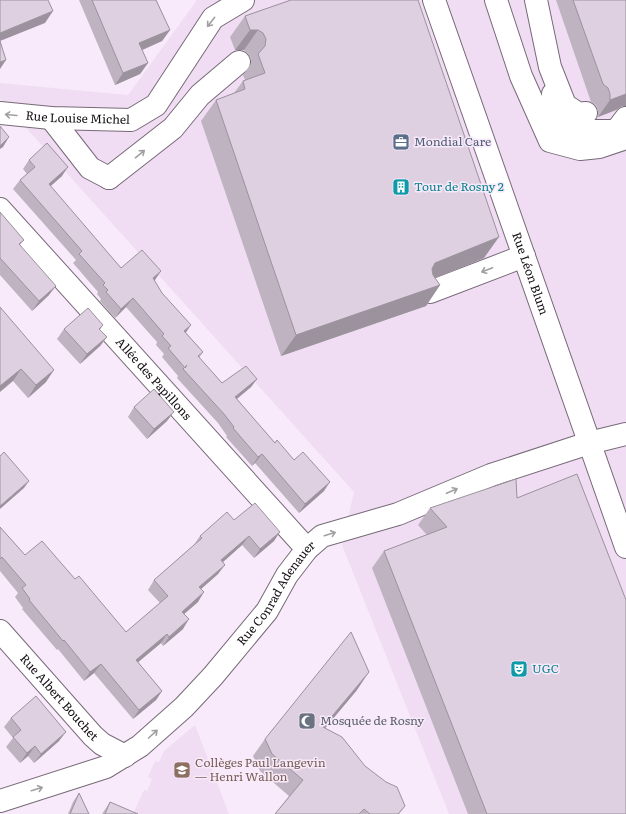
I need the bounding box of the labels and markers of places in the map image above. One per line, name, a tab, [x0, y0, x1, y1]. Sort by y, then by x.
office icon: Mondial Care	[391, 132, 411, 152]
place label: Mondial Care	[414, 132, 491, 150]
building icon: Tour de Rosny 2	[391, 177, 411, 197]
place label: Tour de Rosny 2	[414, 177, 504, 195]
theatre icon: UGC	[509, 659, 529, 679]
place label: UGC	[532, 659, 559, 677]
mosque icon: Mosquée de Rosny	[297, 711, 317, 731]
place label: Mosquée de Rosny	[320, 711, 424, 729]
place label: Collèges Paul Langevin — Henri Wallon	[195, 753, 326, 785]
school or university icon: Collèges Paul Langevin — Henri Wallon	[172, 760, 192, 780]

